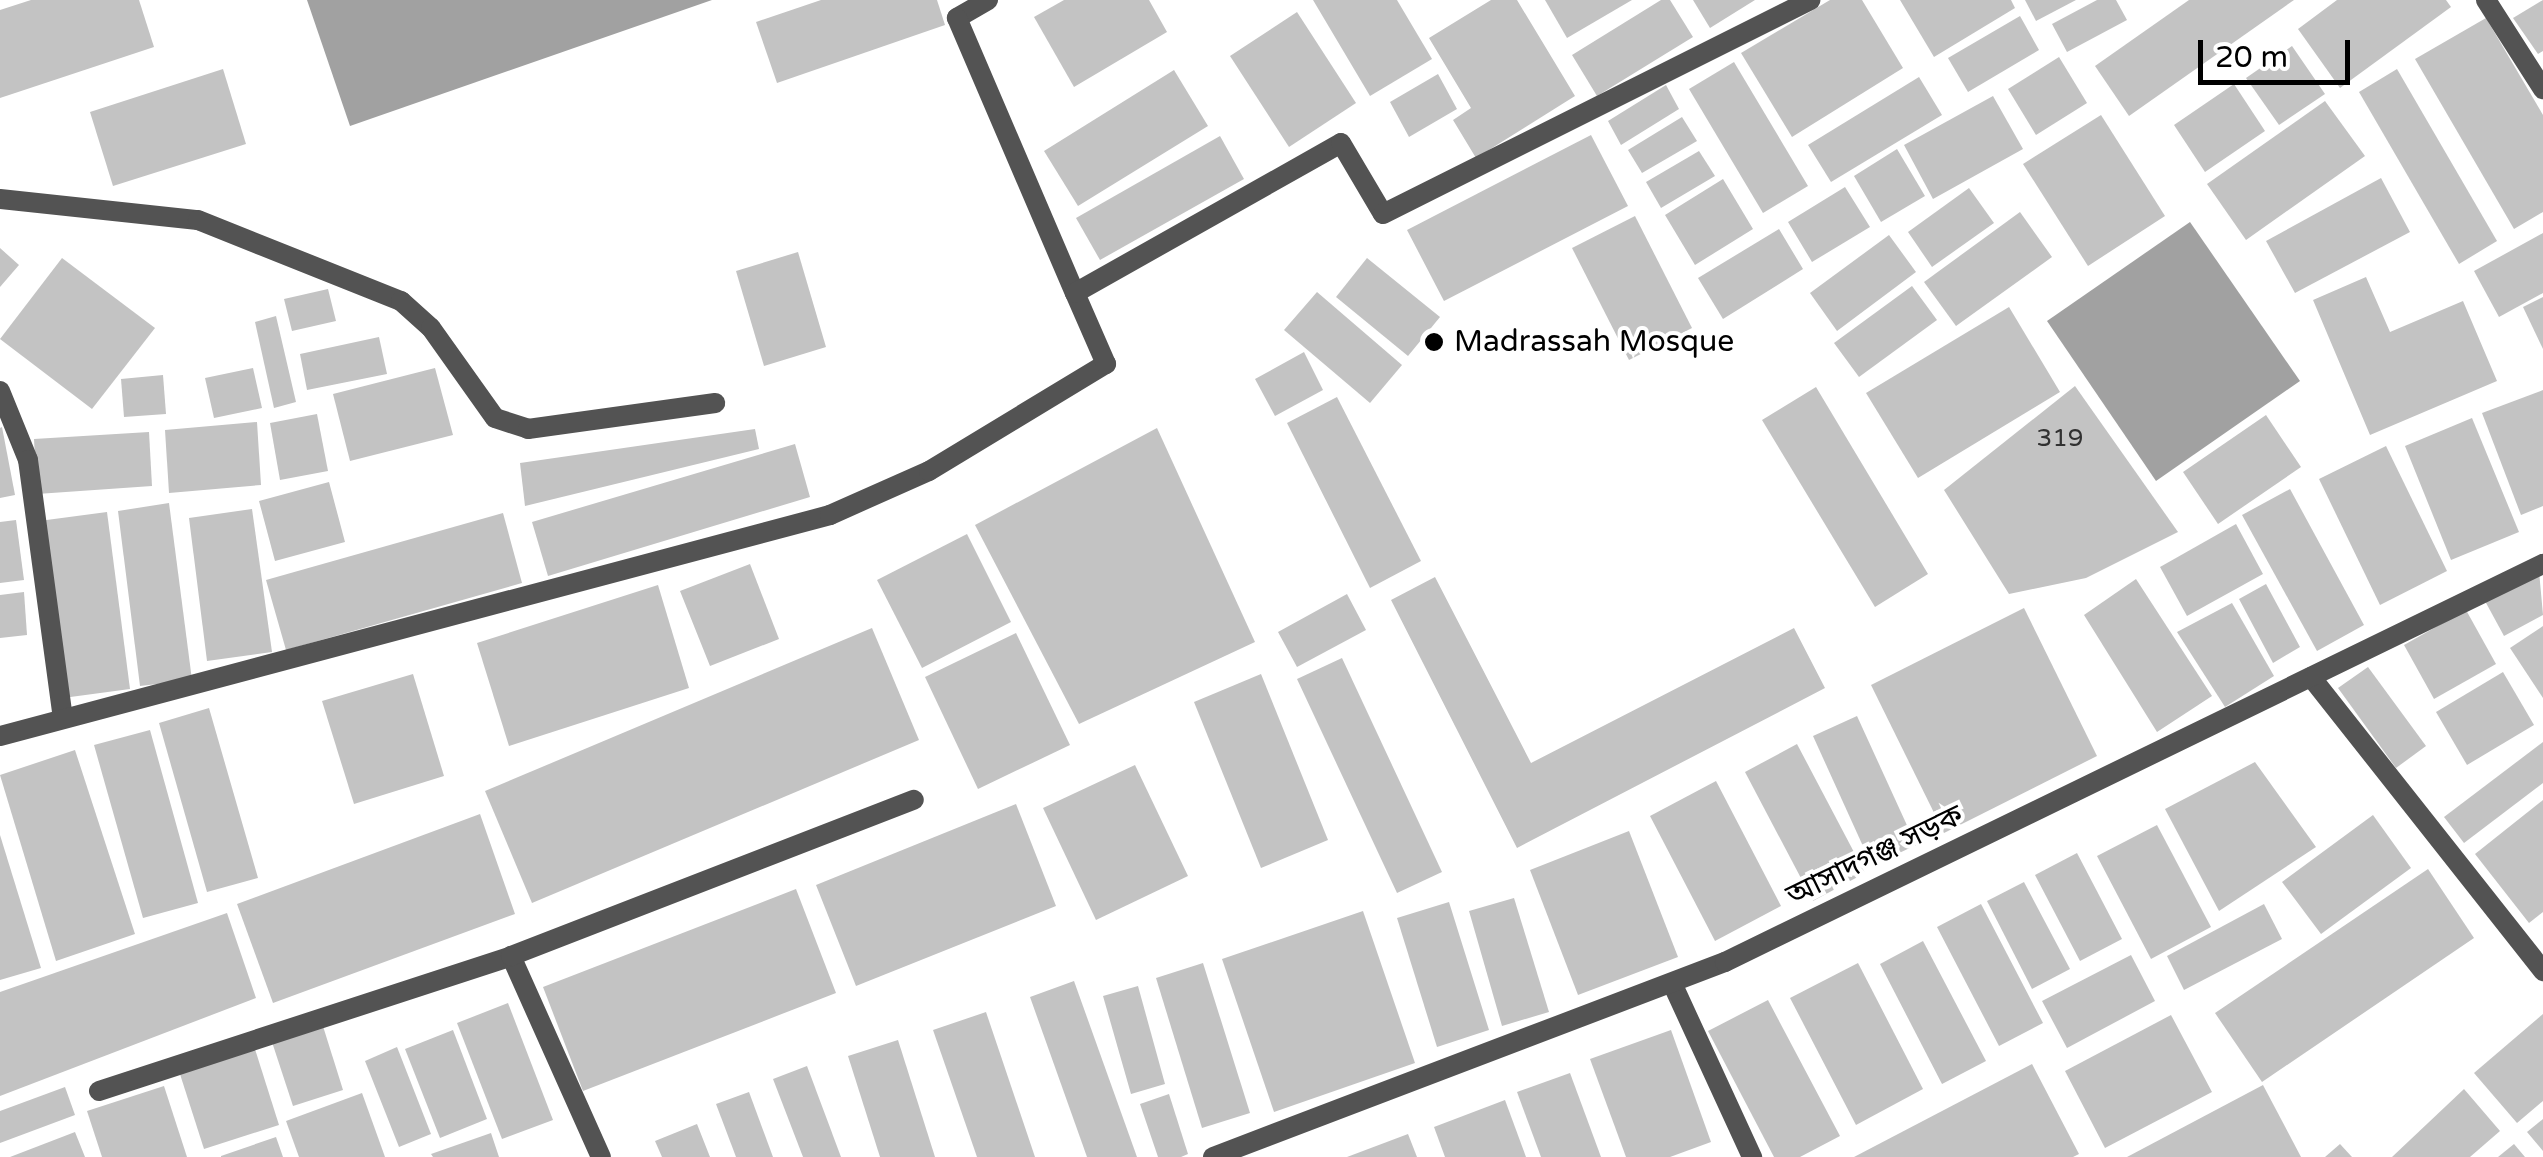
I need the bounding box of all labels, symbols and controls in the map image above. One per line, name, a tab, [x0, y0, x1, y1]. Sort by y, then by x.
scale bar	[2203, 20, 2356, 82]
text: 20 m	[2215, 39, 2288, 76]
place label: Madrassah Mosque	[1454, 324, 1734, 360]
marker: Madrassah Mosque	[1423, 331, 1445, 353]
house number: 319	[2036, 423, 2084, 453]
street label: আসাদগঞ্জ সড়ক	[1781, 798, 1969, 914]

